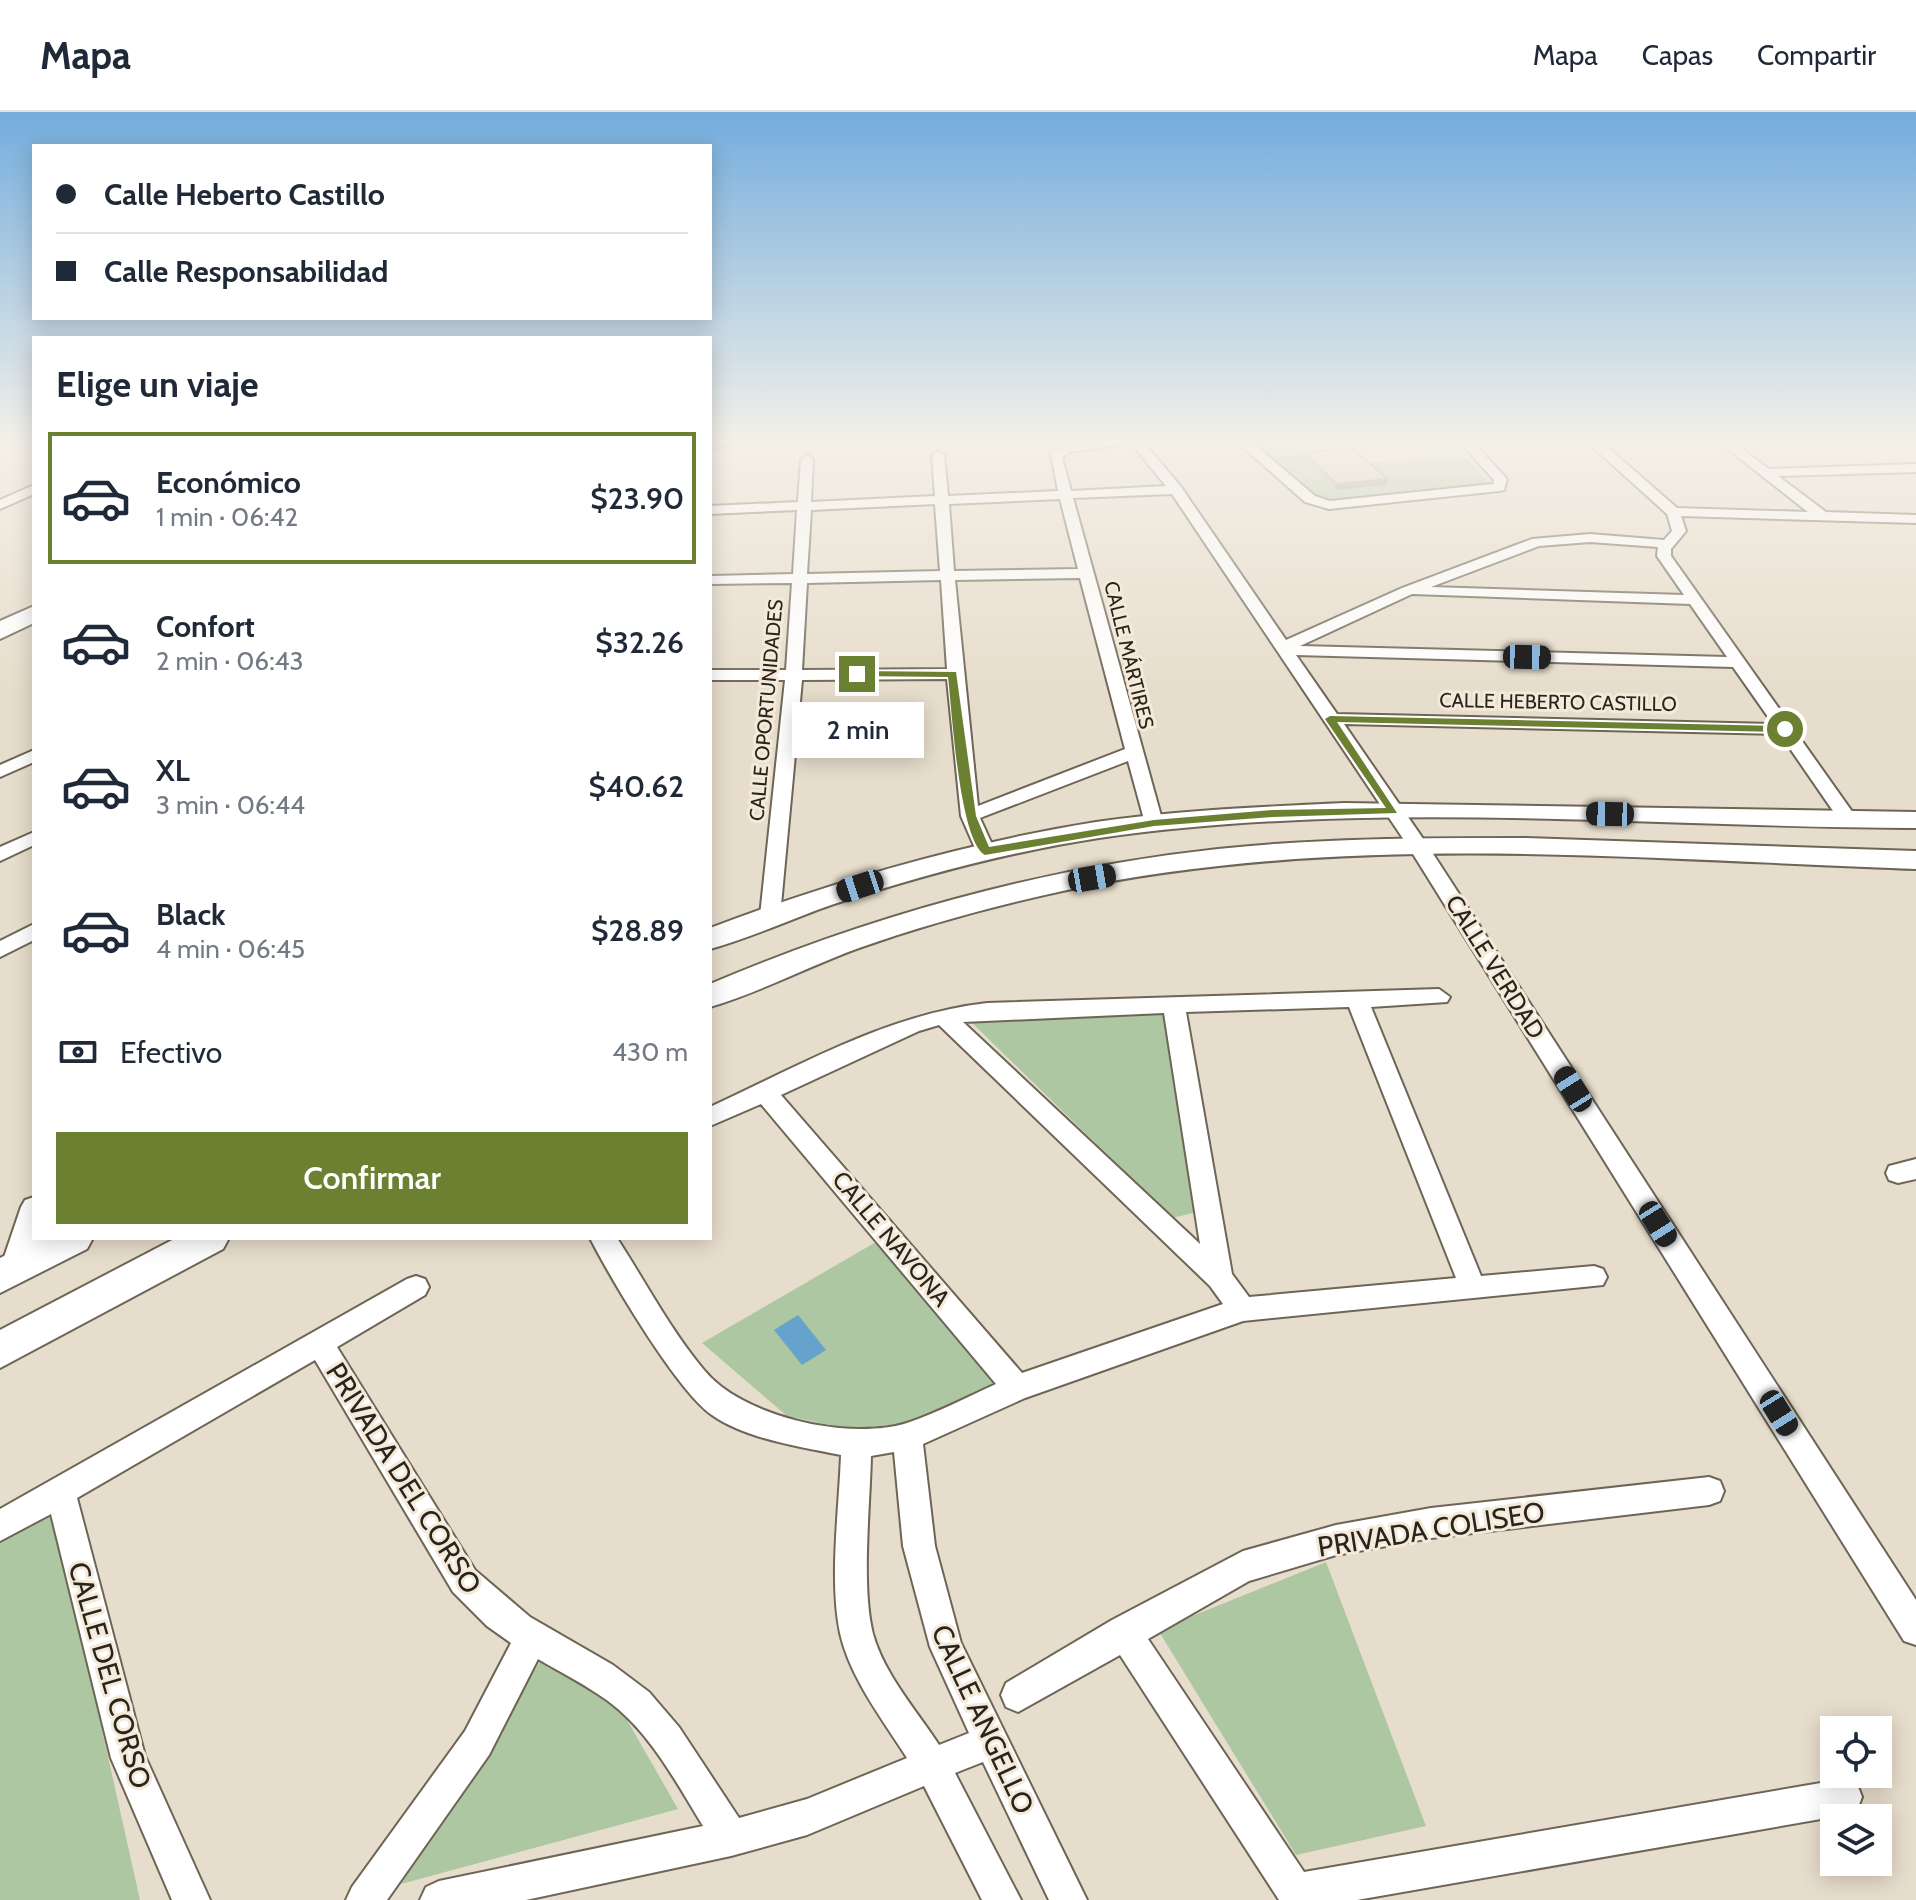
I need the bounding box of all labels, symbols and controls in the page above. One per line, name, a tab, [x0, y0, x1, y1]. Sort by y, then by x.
text: Mapa	[40, 32, 131, 79]
text: Mapa	[1533, 38, 1598, 72]
text: Capas	[1642, 38, 1713, 72]
text: Compartir	[1757, 38, 1876, 72]
text: Calle Heberto Castillo	[104, 176, 385, 213]
text: Calle Responsabilidad	[104, 253, 388, 290]
text: Elige un viaje	[56, 362, 259, 406]
icon: car	[60, 462, 132, 534]
text: Económico	[156, 464, 301, 501]
text: $23.90	[590, 480, 684, 517]
text: 1 min · 06:42	[156, 501, 298, 533]
street label: CALLE MÁRTIRES	[1099, 579, 1159, 732]
street label: CALLE OPORTUNIDADES	[744, 598, 788, 822]
icon: car	[60, 606, 132, 678]
text: Confort	[156, 608, 255, 645]
text: $32.26	[595, 624, 684, 661]
text: 2 min · 06:43	[156, 645, 304, 677]
car	[1503, 645, 1551, 669]
route end	[839, 656, 875, 692]
street label: CALLE HEBERTO CASTILLO	[1439, 688, 1677, 716]
callout: 2 min	[791, 702, 923, 758]
route start	[1767, 711, 1803, 747]
text: 2 min	[827, 714, 889, 746]
icon: car	[60, 750, 132, 822]
text: XL	[156, 752, 190, 789]
text: $40.62	[588, 768, 684, 805]
text: 3 min · 06:44	[156, 789, 305, 821]
car	[1586, 802, 1634, 826]
car	[1066, 862, 1118, 894]
car	[833, 867, 887, 905]
street label: CALLE VERDAD	[1440, 889, 1551, 1044]
icon: car	[60, 894, 132, 966]
text: Black	[156, 896, 226, 933]
text: $28.89	[591, 912, 684, 949]
text: 4 min · 06:45	[156, 933, 305, 965]
icon: cash	[56, 1030, 100, 1074]
text: Efectivo	[120, 1034, 222, 1071]
text: 430 m	[612, 1036, 688, 1068]
car	[1550, 1062, 1596, 1116]
button: Confirmar	[56, 1132, 688, 1224]
street label: CALLE NAVONA	[826, 1165, 956, 1312]
car	[1635, 1197, 1681, 1251]
street label: PRIVADA DEL CORSO	[319, 1356, 489, 1600]
car	[1756, 1386, 1802, 1440]
street label: PRIVADA COLISEO	[1315, 1494, 1547, 1564]
street label: CALLE DEL CORSO	[61, 1558, 159, 1792]
street label: CALLE ANGELLO	[924, 1619, 1042, 1819]
map controls	[1820, 1716, 1892, 1876]
button: locate	[1820, 1716, 1892, 1788]
button: layers	[1820, 1804, 1892, 1876]

